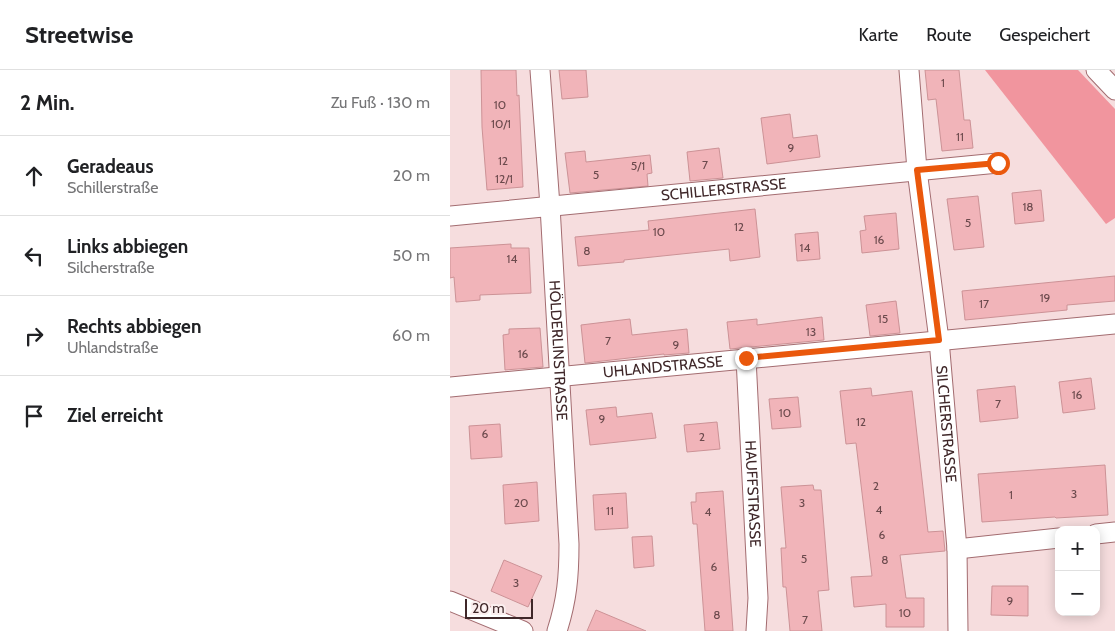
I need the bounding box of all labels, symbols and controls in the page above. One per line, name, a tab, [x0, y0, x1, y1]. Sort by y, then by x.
text: Streetwise	[25, 20, 133, 49]
text: Karte	[859, 24, 898, 46]
text: Route	[926, 24, 971, 46]
text: Gespeichert	[999, 24, 1090, 46]
house number: 1	[941, 75, 945, 90]
text: 2 Min.	[20, 90, 74, 115]
text: Zu Fuß · 130 m	[331, 93, 430, 112]
house number: 10	[494, 97, 506, 112]
house number: 10/1	[491, 116, 511, 131]
house number: 11	[956, 129, 964, 144]
house number: 9	[788, 140, 795, 155]
route start	[987, 152, 1010, 175]
house number: 12	[498, 153, 508, 168]
text: Geradeaus	[67, 155, 153, 178]
house number: 7	[702, 157, 708, 172]
house number: 5/1	[631, 158, 645, 173]
icon: ahead	[20, 162, 48, 190]
text: 20 m	[393, 166, 430, 185]
house number: 5	[593, 167, 599, 182]
house number: 12/1	[495, 171, 513, 186]
street label: SCHILLERSTRASSE	[660, 175, 787, 205]
text: Schillerstraße	[67, 178, 158, 197]
house number: 18	[1022, 199, 1034, 214]
house number: 5	[965, 215, 971, 230]
house number: 12	[734, 219, 744, 234]
house number: 10	[653, 224, 665, 239]
house number: 16	[874, 232, 885, 247]
text: Links abbiegen	[67, 235, 188, 258]
house number: 14	[800, 240, 810, 255]
icon: left	[20, 242, 48, 270]
house number: 8	[583, 243, 591, 258]
text: 50 m	[393, 246, 430, 265]
house number: 14	[507, 251, 517, 266]
text: Silcherstraße	[67, 258, 155, 277]
street label: HÖLDERLINSTRASSE	[545, 280, 571, 421]
house number: 19	[1040, 290, 1051, 305]
house number: 17	[979, 296, 989, 311]
house number: 15	[878, 311, 888, 326]
text: Rechts abbiegen	[67, 315, 201, 338]
icon: right	[20, 322, 48, 350]
house number: 13	[806, 324, 816, 339]
text: 60 m	[392, 326, 430, 345]
house number: 7	[605, 333, 611, 348]
house number: 9	[673, 337, 680, 352]
text: Uhlandstraße	[67, 338, 158, 357]
house number: 16	[518, 346, 529, 361]
route end	[735, 347, 758, 370]
street label: UHLANDSTRASSE	[602, 352, 724, 381]
street label: SILCHERSTRASSE	[932, 364, 960, 483]
house number: 16	[1072, 387, 1083, 402]
house number: 7	[995, 396, 1001, 411]
icon: arrive	[20, 402, 48, 430]
text: Ziel erreicht	[67, 404, 163, 427]
house number: 10	[779, 405, 791, 420]
house number: 9	[599, 411, 606, 426]
house number: 12	[856, 414, 866, 429]
house number: 6	[482, 426, 489, 441]
house number: 2	[699, 429, 705, 444]
street label: HAUFFSTRASSE	[741, 440, 764, 548]
house number: 2	[873, 478, 879, 493]
house number: 3	[1071, 486, 1077, 501]
house number: 1	[1009, 487, 1013, 502]
house number: 20	[514, 495, 528, 510]
house number: 3	[799, 495, 805, 510]
house number: 4	[876, 502, 883, 517]
house number: 11	[606, 503, 614, 518]
house number: 4	[705, 504, 712, 519]
map controls	[1055, 526, 1100, 616]
button: +	[1055, 526, 1100, 571]
house number: 6	[879, 527, 886, 542]
house number: 5	[801, 551, 807, 566]
house number: 8	[881, 552, 889, 567]
house number: 6	[711, 559, 718, 574]
button: −	[1055, 571, 1100, 616]
house number: 3	[513, 575, 519, 590]
house number: 9	[1007, 593, 1014, 608]
scale bar	[465, 596, 532, 619]
text: 20 m	[472, 599, 505, 617]
house number: 10	[899, 605, 911, 620]
house number: 8	[713, 607, 721, 622]
house number: 7	[802, 612, 808, 627]

